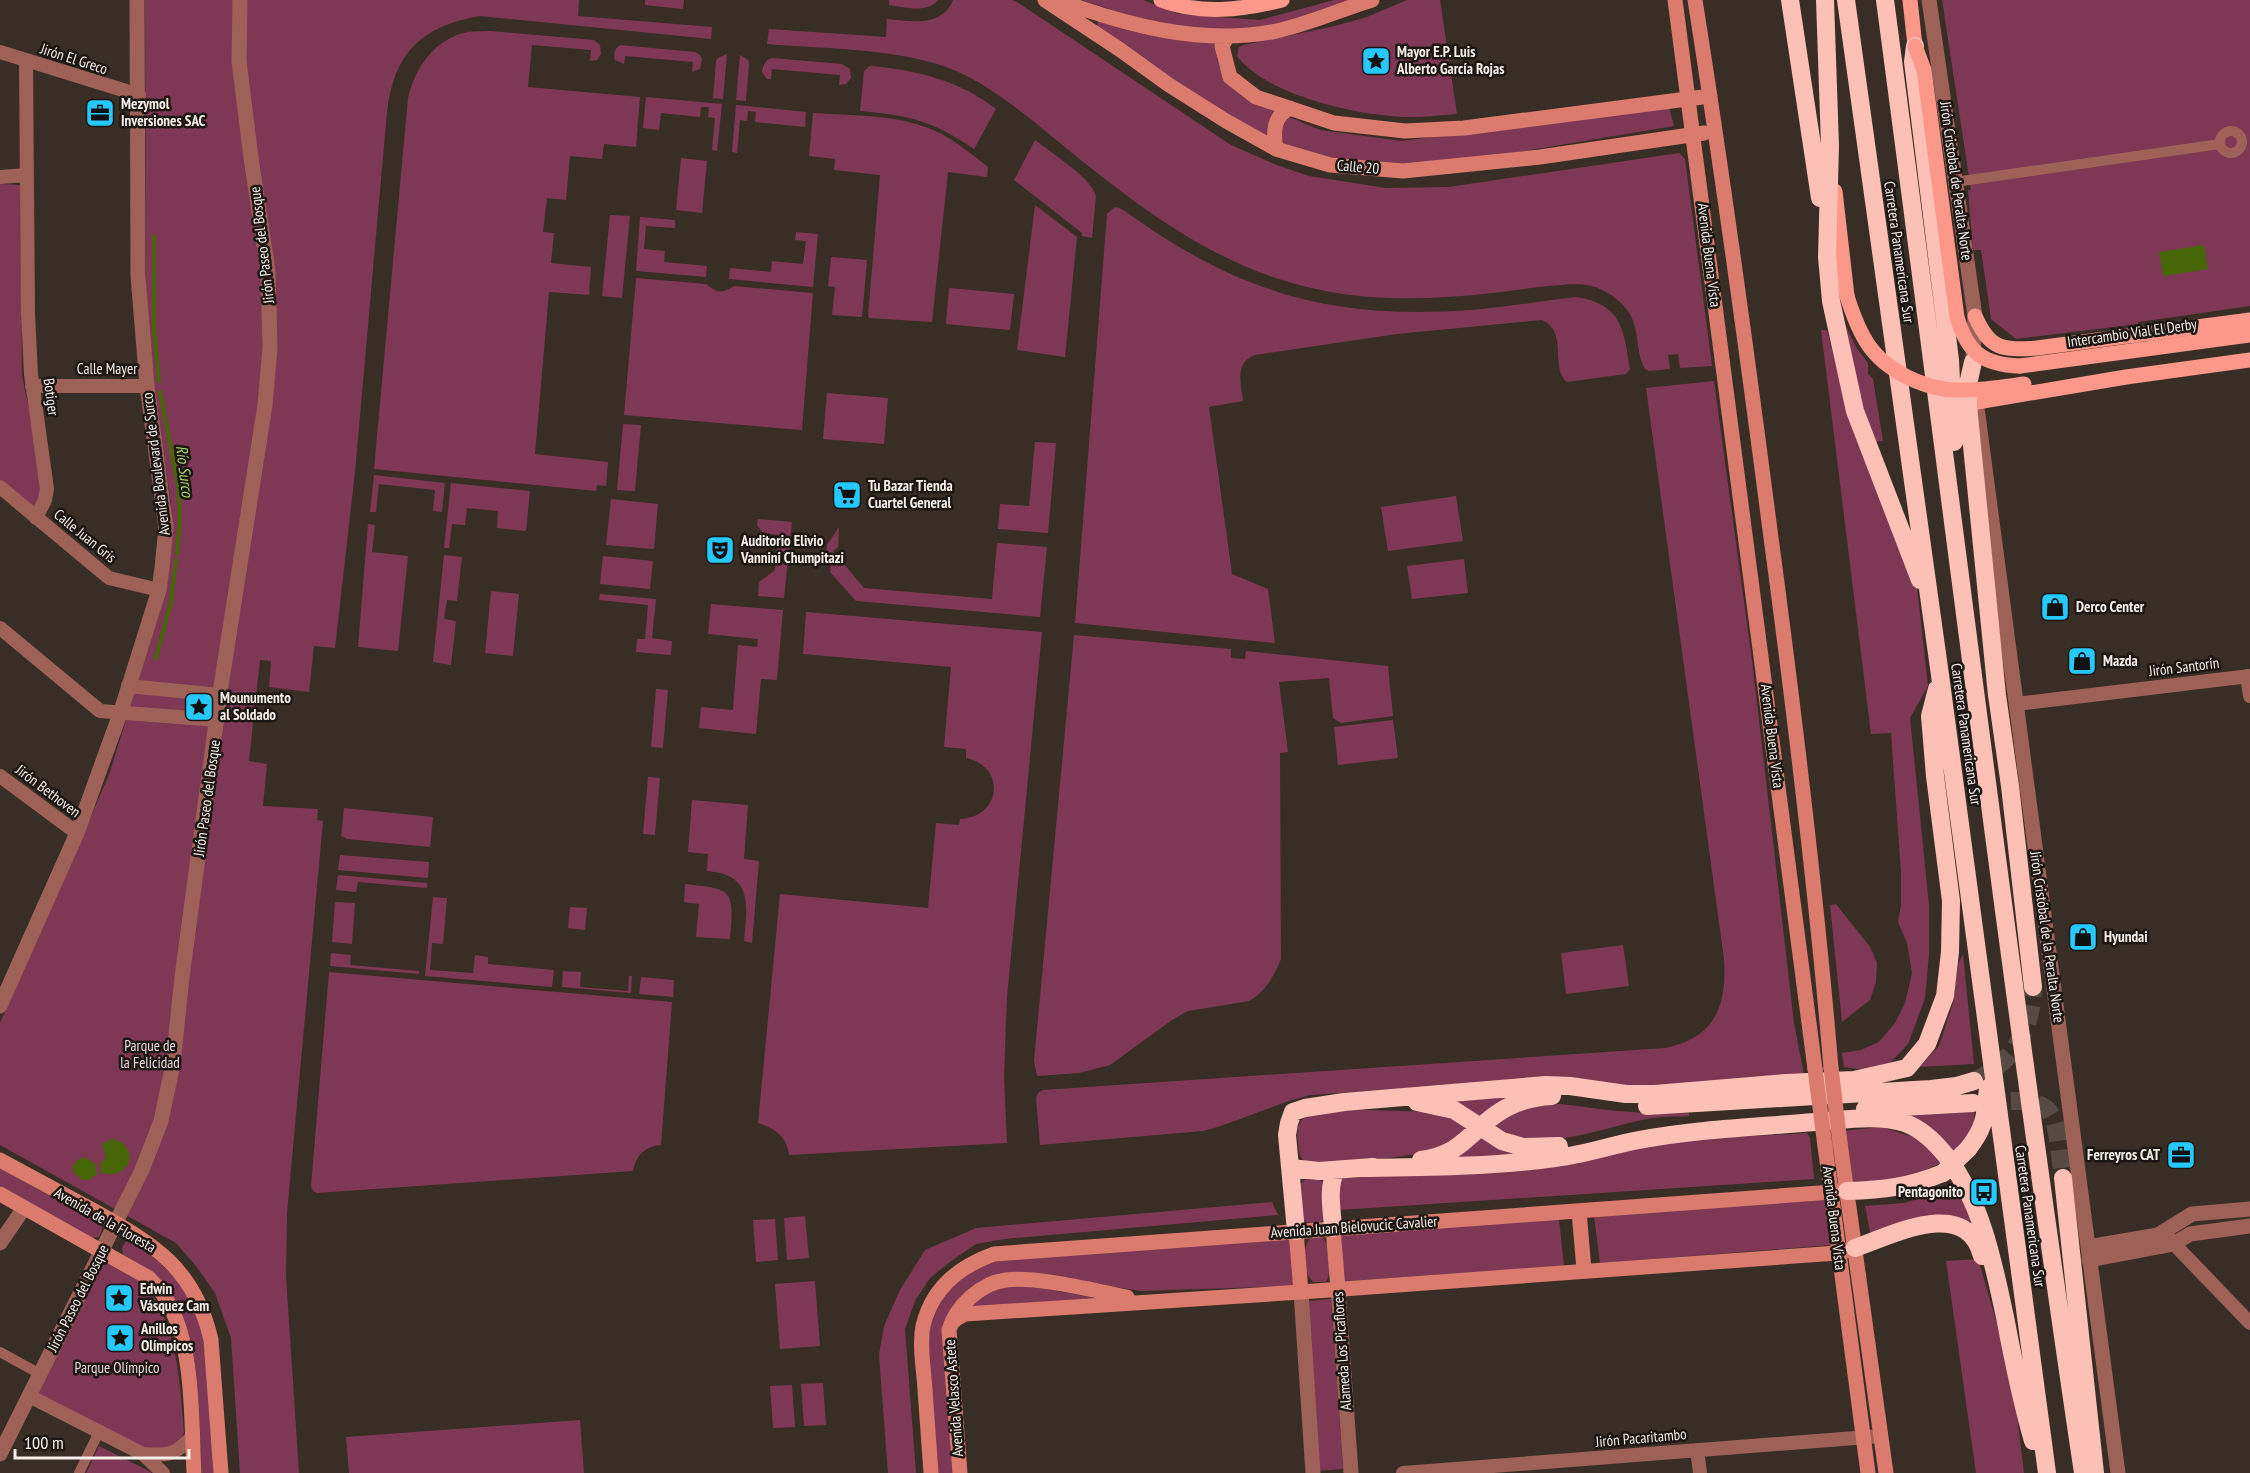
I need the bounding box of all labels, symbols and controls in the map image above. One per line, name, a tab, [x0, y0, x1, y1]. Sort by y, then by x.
street label: Jirón El Greco	[37, 38, 110, 78]
place label: Mayor E.P. Luis Alberto García Rojas	[1396, 42, 1504, 78]
place icon: Mayor E.P. Luis Alberto García Rojas	[1360, 45, 1392, 77]
place label: Mezymol Inversiones SAC	[121, 94, 206, 130]
office icon: Mezymol Inversiones SAC	[84, 97, 116, 129]
street label: Jirón Cristobal de Peralta Norte	[1936, 99, 1977, 262]
street label: Calle 20	[1336, 155, 1380, 178]
street label: Carretera Panamericana Sur	[1880, 180, 1919, 325]
street label: Jirón Paseo del Bosque	[245, 186, 278, 306]
street label: Avenida Buena Vista	[1694, 202, 1725, 308]
street label: Intercambio Vial El Derby	[2066, 314, 2198, 351]
street label: Calle Mayer	[77, 359, 138, 378]
street label: Botiger	[39, 377, 64, 418]
street label: Avenida Boulevard de Surco	[137, 392, 174, 537]
water label: Río Surco	[172, 444, 198, 499]
place label: Tu Bazar Tienda Cuartel General	[868, 476, 953, 512]
supermarket icon: Tu Bazar Tienda Cuartel General	[831, 479, 863, 511]
street label: Calle Juan Gris	[50, 505, 120, 567]
place label: Auditorio Elivio Vannini Chumpitazi	[740, 531, 844, 567]
theatre icon: Auditorio Elivio Vannini Chumpitazi	[704, 534, 736, 566]
shop icon: Derco Center	[2039, 591, 2071, 623]
place label: Derco Center	[2076, 597, 2145, 616]
shop icon: Mazda	[2066, 645, 2098, 677]
place label: Mazda	[2103, 651, 2138, 670]
street label: Jirón Santorín	[2147, 653, 2220, 680]
street label: Carretera Panamericana Sur	[1947, 662, 1986, 807]
street label: Avenida Buena Vista	[1757, 683, 1788, 789]
place label: Mounumento al Soldado	[220, 688, 291, 724]
place icon: Mounumento al Soldado	[183, 691, 215, 723]
street label: Jirón Paseo del Bosque	[189, 738, 224, 858]
street label: Jirón Bethoven	[11, 760, 84, 821]
street label: Jirón Cristóbal de la Peralta Norte	[2026, 849, 2069, 1024]
shop icon: Hyundai	[2067, 921, 2099, 953]
place label: Hyundai	[2104, 927, 2148, 946]
park label: Parque de la Felicidad	[120, 1036, 180, 1072]
office icon: Ferreyros CAT	[2165, 1139, 2197, 1171]
street label: Carretera Panamericana Sur	[2011, 1144, 2050, 1289]
place label: Ferreyros CAT	[2087, 1145, 2160, 1164]
street label: Avenida Buena Vista	[1819, 1165, 1850, 1271]
bus stop icon: Pentagonito	[1968, 1176, 2000, 1208]
place label: Pentagonito	[1898, 1182, 1963, 1201]
street label: Avenida de la Floresta	[51, 1183, 160, 1256]
street label: Avenida Juan Bielovucic Cavalier	[1270, 1211, 1439, 1242]
street label: Jirón Paseo del Bosque	[42, 1241, 113, 1355]
place label: Edwin Vásquez Cam	[139, 1279, 209, 1315]
place icon: Edwin Vásquez Cam	[103, 1282, 135, 1314]
street label: Alameda Los Picaflores	[1328, 1291, 1355, 1411]
place label: Anillos Olímpicos	[140, 1319, 193, 1355]
place icon: Anillos Olímpicos	[104, 1322, 136, 1354]
street label: Avenida Velasco Astete	[940, 1339, 967, 1457]
park label: Parque Olímpico	[75, 1358, 159, 1377]
scale bar	[15, 1422, 189, 1460]
street label: Jirón Pacaritambo	[1594, 1424, 1687, 1451]
text: 100 m	[24, 1431, 64, 1454]

